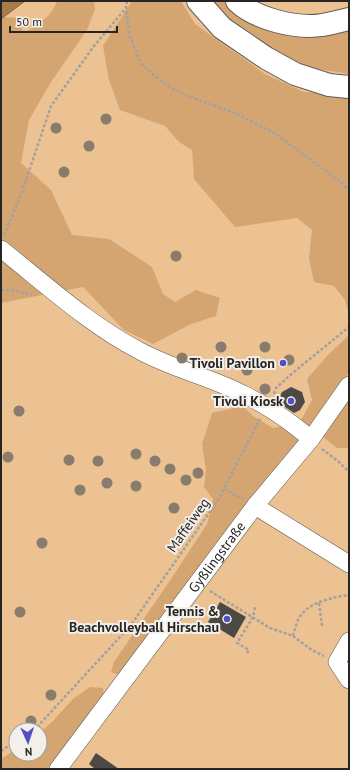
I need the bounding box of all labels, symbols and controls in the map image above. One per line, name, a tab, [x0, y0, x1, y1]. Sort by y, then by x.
scale bar	[10, 8, 117, 34]
text: 50 m	[16, 14, 42, 29]
place label: Tivoli Pavillon	[189, 354, 275, 372]
marker: Tivoli Pavillon	[278, 358, 288, 368]
place label: Tivoli Kiosk	[213, 392, 283, 410]
marker: Tivoli Kiosk	[286, 396, 296, 406]
street label: Maffeiweg	[163, 494, 213, 556]
street label: Gyßlingstraße	[184, 518, 249, 596]
place label: Tennis & Beachvolleyball Hirschau	[69, 602, 219, 636]
marker: Tennis & Beachvolleyball Hirschau	[222, 614, 232, 624]
north arrow	[8, 722, 48, 762]
text: N	[25, 745, 33, 759]

